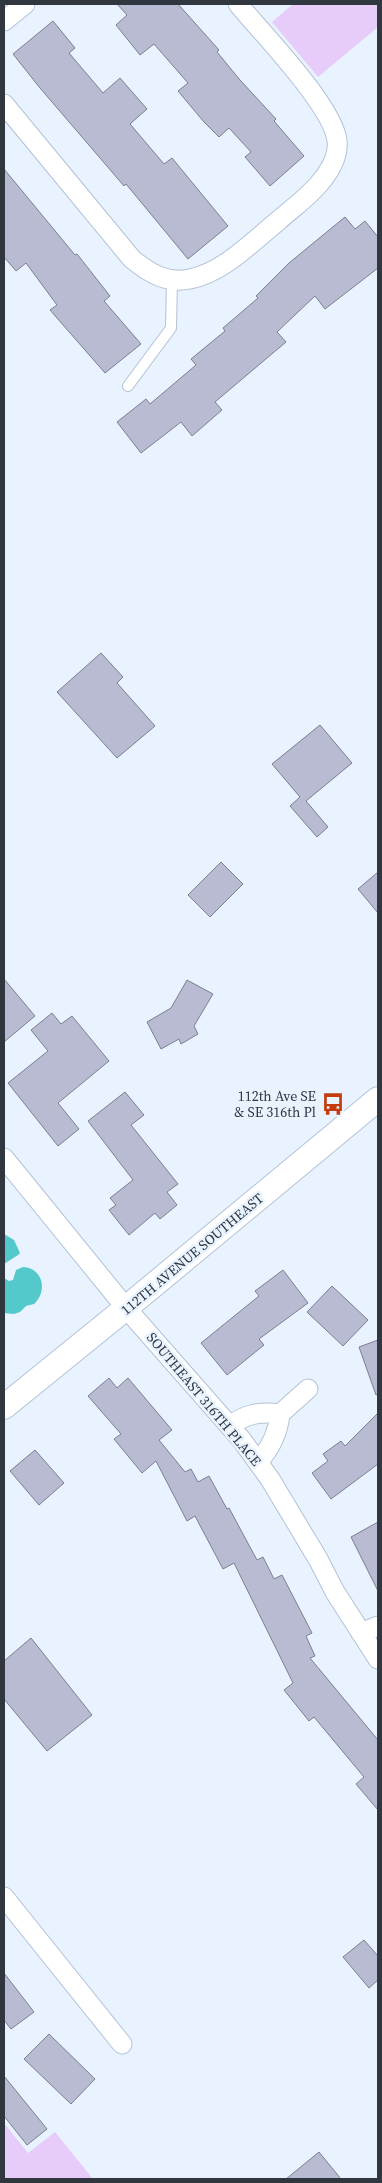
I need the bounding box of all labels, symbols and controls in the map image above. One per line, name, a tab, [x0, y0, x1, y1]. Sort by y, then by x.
place label: 112th Ave SE & SE 316th Pl	[234, 1086, 316, 1122]
bus stop icon: 112th Ave SE & SE 316th Pl	[320, 1091, 346, 1117]
street label: 112TH AVENUE SOUTHEAST	[116, 1188, 268, 1320]
street label: SOUTHEAST 316TH PLACE	[142, 1328, 266, 1470]

